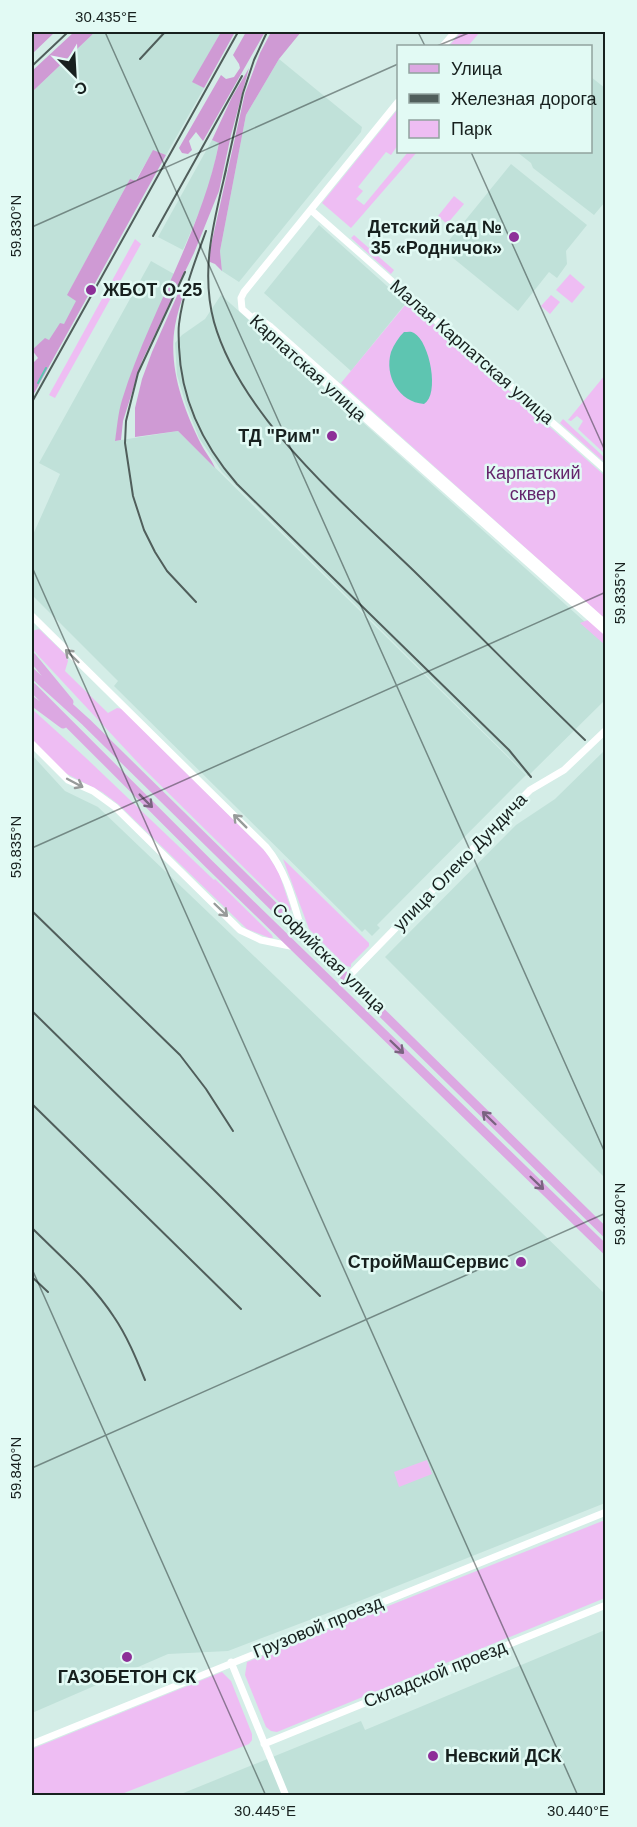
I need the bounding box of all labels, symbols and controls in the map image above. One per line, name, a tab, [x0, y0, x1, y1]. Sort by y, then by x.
text: 30.435°E	[75, 8, 137, 25]
north arrow	[45, 45, 105, 105]
legend	[397, 45, 592, 153]
text: Улица	[451, 59, 503, 79]
text: С	[72, 78, 90, 99]
text: Железная дорога	[451, 89, 598, 109]
text: Парк	[451, 119, 492, 139]
text: 59.830°N	[7, 195, 24, 257]
place label: Детский сад № 35 «Родничок»	[368, 217, 502, 258]
marker: Детский сад № 35 «Родничок»	[507, 230, 521, 244]
street label: Малая Карпатская улица	[386, 276, 559, 429]
place label: ЖБОТ О-25	[102, 280, 202, 300]
marker: ЖБОТ О-25	[84, 283, 98, 297]
street label: Карпатская улица	[246, 311, 371, 426]
place label: ТД "Рим"	[238, 426, 320, 446]
marker: ТД "Рим"	[325, 429, 339, 443]
park label: Карпатский сквер	[486, 463, 580, 504]
text: 59.835°N	[611, 562, 628, 624]
one-way arrow	[65, 648, 80, 663]
one-way arrow	[66, 777, 83, 789]
street label: улица Олеко Дундича	[389, 788, 532, 935]
one-way arrow	[138, 794, 153, 809]
one-way arrow	[233, 814, 248, 828]
text: 59.835°N	[7, 816, 24, 878]
street label: Софийская улица	[268, 899, 390, 1018]
one-way arrow	[213, 903, 228, 918]
one-way arrow	[389, 1039, 404, 1053]
one-way arrow	[481, 1111, 496, 1126]
one-way arrow	[529, 1176, 544, 1190]
text: 59.840°N	[611, 1183, 628, 1245]
place label: СтройМашСервис	[348, 1252, 509, 1272]
marker: СтройМашСервис	[514, 1255, 528, 1269]
text: 59.840°N	[7, 1437, 24, 1499]
street label: Грузовой проезд	[250, 1592, 386, 1662]
street label: Складской проезд	[361, 1636, 510, 1712]
marker: ГАЗОБЕТОН СК	[120, 1650, 134, 1664]
place label: ГАЗОБЕТОН СК	[58, 1667, 197, 1687]
place label: Невский ДСК	[445, 1746, 563, 1766]
marker: Невский ДСК	[426, 1749, 440, 1763]
text: 30.445°E	[234, 1802, 296, 1819]
text: 30.440°E	[547, 1802, 609, 1819]

